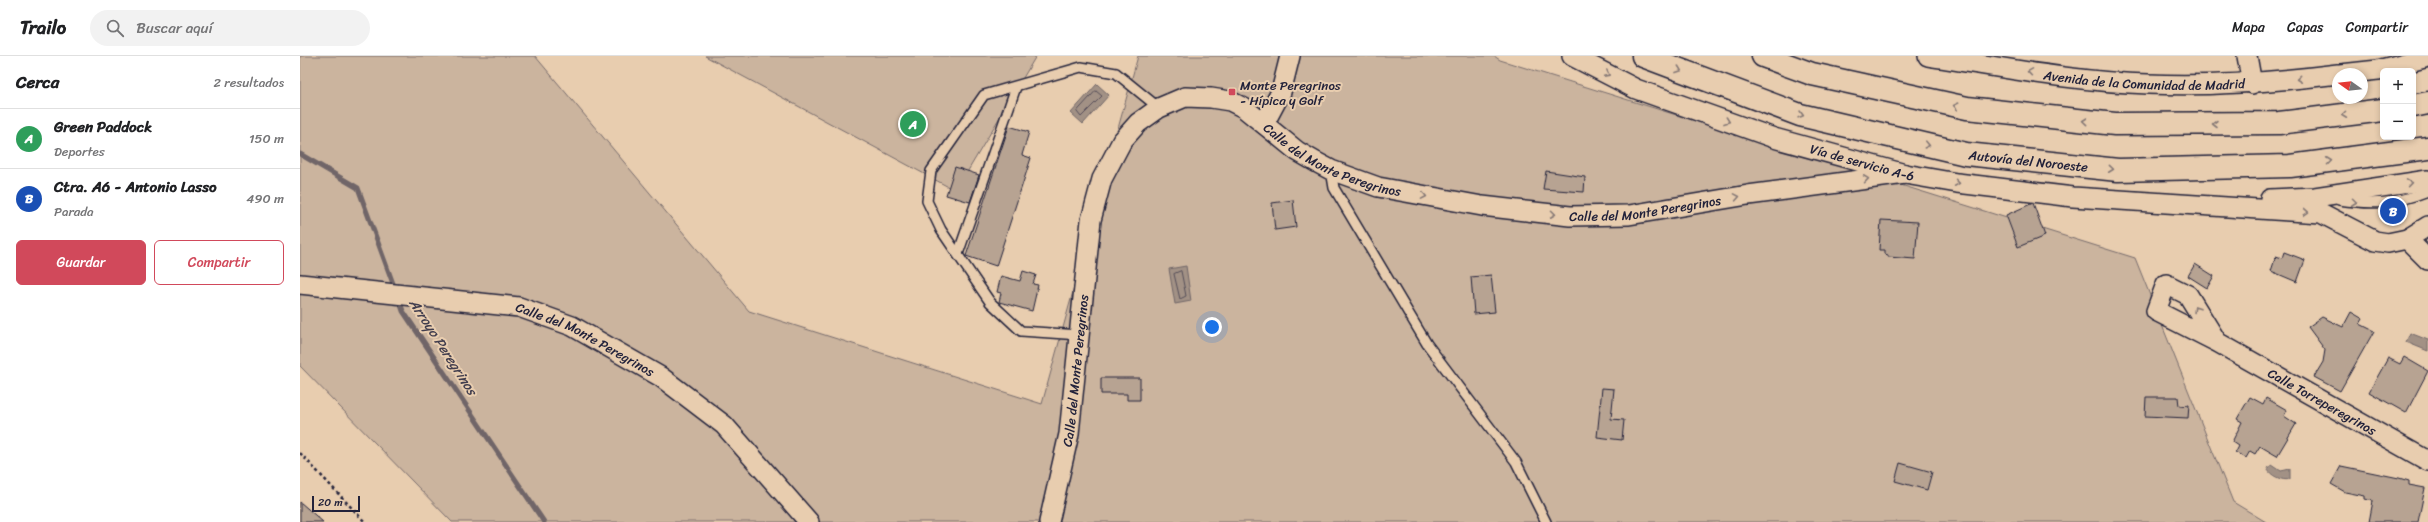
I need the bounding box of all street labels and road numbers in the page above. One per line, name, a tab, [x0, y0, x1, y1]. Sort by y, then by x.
street label: Avenida de la Comunidad de Madrid	[2041, 63, 2247, 96]
street label: Calle del Monte Peregrinos	[1258, 117, 1403, 203]
street label: Vía de servicio A-6	[1807, 137, 1916, 187]
street label: Autovía del Noroeste	[1967, 143, 2090, 178]
street label: Calle del Monte Peregrinos	[1569, 188, 1723, 228]
street label: Calle del Monte Peregrinos	[1055, 293, 1095, 449]
street label: Calle del Monte Peregrinos	[513, 295, 659, 383]
street label: Calle Torreperegrinos	[2264, 361, 2382, 442]

